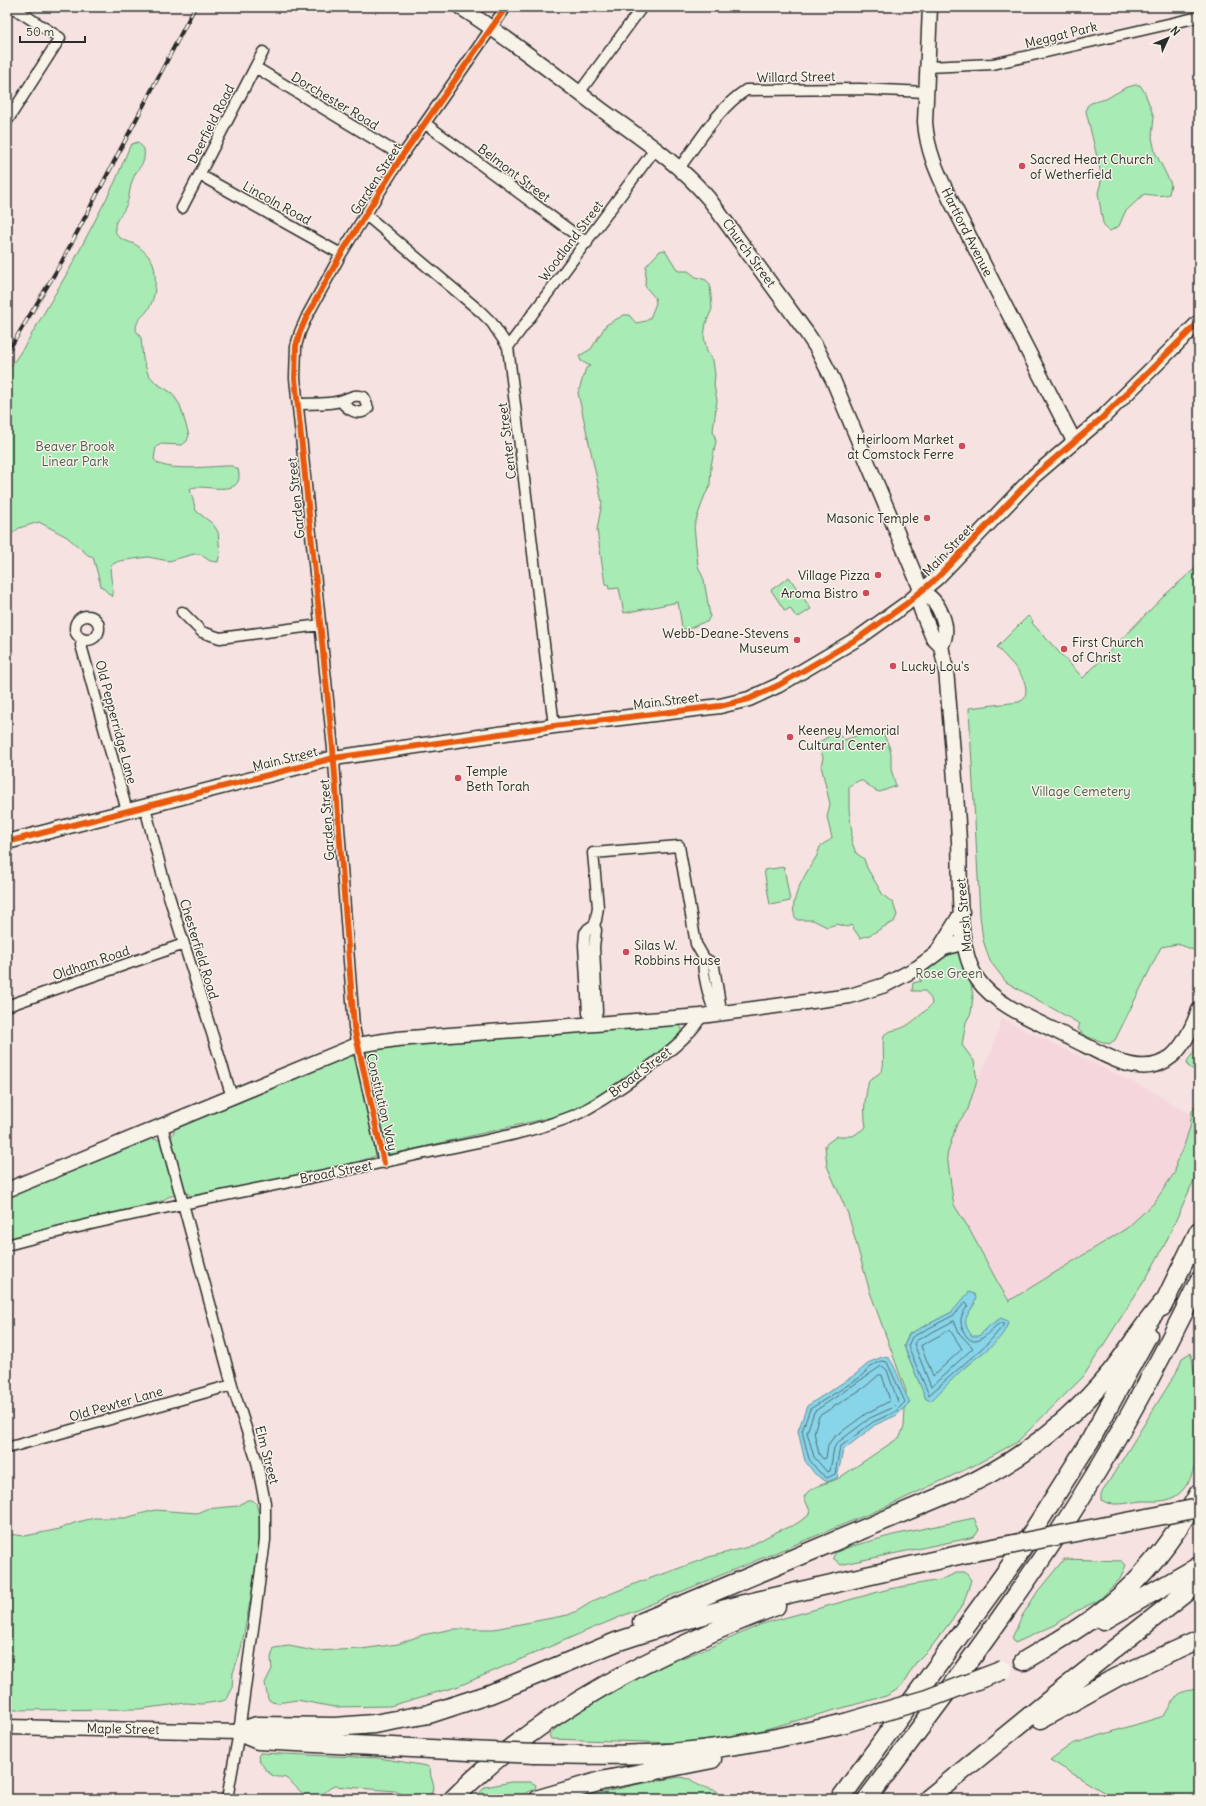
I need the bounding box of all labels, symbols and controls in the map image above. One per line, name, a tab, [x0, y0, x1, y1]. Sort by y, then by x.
scale bar	[20, 18, 85, 44]
street label: Meggat Park	[1023, 18, 1099, 52]
north arrow	[1148, 18, 1188, 58]
text: N	[1168, 23, 1183, 39]
text: 50 m	[26, 24, 55, 39]
street label: Dorchester Road	[288, 68, 382, 134]
street label: Willard Street	[757, 68, 836, 86]
street label: Deerfield Road	[184, 81, 238, 167]
street label: Garden Street	[347, 140, 406, 218]
street label: Belmont Street	[474, 140, 554, 206]
place label: Sacred Heart Church of Wetherfield	[1030, 151, 1154, 183]
marker: Sacred Heart Church of Wetherfield	[1017, 161, 1027, 171]
street label: Lincoln Road	[240, 177, 314, 229]
street label: Hartford Avenue	[937, 185, 997, 279]
street label: Woodland Street	[535, 197, 607, 285]
street label: Church Street	[718, 215, 780, 291]
street label: Center Street	[494, 401, 520, 480]
place label: Heirloom Market at Comstock Ferre	[847, 431, 955, 463]
park label: Beaver Brook Linear Park	[35, 438, 115, 470]
marker: Heirloom Market at Comstock Ferre	[957, 441, 967, 451]
street label: Garden Street	[283, 456, 309, 540]
place label: Masonic Temple	[826, 510, 919, 527]
marker: Masonic Temple	[922, 513, 932, 523]
street label: Main Street	[919, 520, 978, 580]
place label: Village Pizza	[798, 567, 870, 584]
marker: Village Pizza	[873, 570, 883, 580]
place label: Aroma Bistro	[781, 585, 858, 602]
marker: Aroma Bistro	[861, 588, 871, 598]
place label: Webb-Deane-Stevens Museum	[662, 625, 789, 657]
place label: First Church of Christ	[1072, 634, 1144, 666]
marker: Webb-Deane-Stevens Museum	[792, 635, 802, 645]
marker: First Church of Christ	[1059, 644, 1069, 654]
street label: Old Pepperridge Lane	[91, 658, 141, 786]
place label: Lucky Lou's	[901, 658, 969, 675]
marker: Lucky Lou's	[888, 661, 898, 671]
street label: Main Street	[632, 688, 700, 713]
place label: Keeney Memorial Cultural Center	[798, 722, 899, 754]
marker: Keeney Memorial Cultural Center	[785, 732, 795, 742]
street label: Main Street	[251, 743, 320, 775]
place label: Temple Beth Torah	[466, 763, 530, 795]
marker: Temple Beth Torah	[453, 773, 463, 783]
street label: Garden Street	[316, 778, 338, 861]
park label: Village Cemetery	[1031, 783, 1131, 800]
street label: Marsh Street	[952, 877, 976, 953]
street label: Chesterfield Road	[176, 897, 222, 1001]
place label: Silas W. Robbins House	[634, 937, 720, 969]
street label: Oldham Road	[50, 942, 132, 984]
marker: Silas W. Robbins House	[621, 947, 631, 957]
park label: Rose Green	[915, 965, 983, 982]
street label: Broad Street	[605, 1043, 675, 1101]
street label: Constitution Way	[362, 1051, 402, 1153]
street label: Broad Street	[298, 1156, 374, 1187]
street label: Old Pewter Lane	[67, 1382, 165, 1426]
street label: Elm Street	[251, 1424, 283, 1487]
street label: Maple Street	[86, 1720, 160, 1738]

